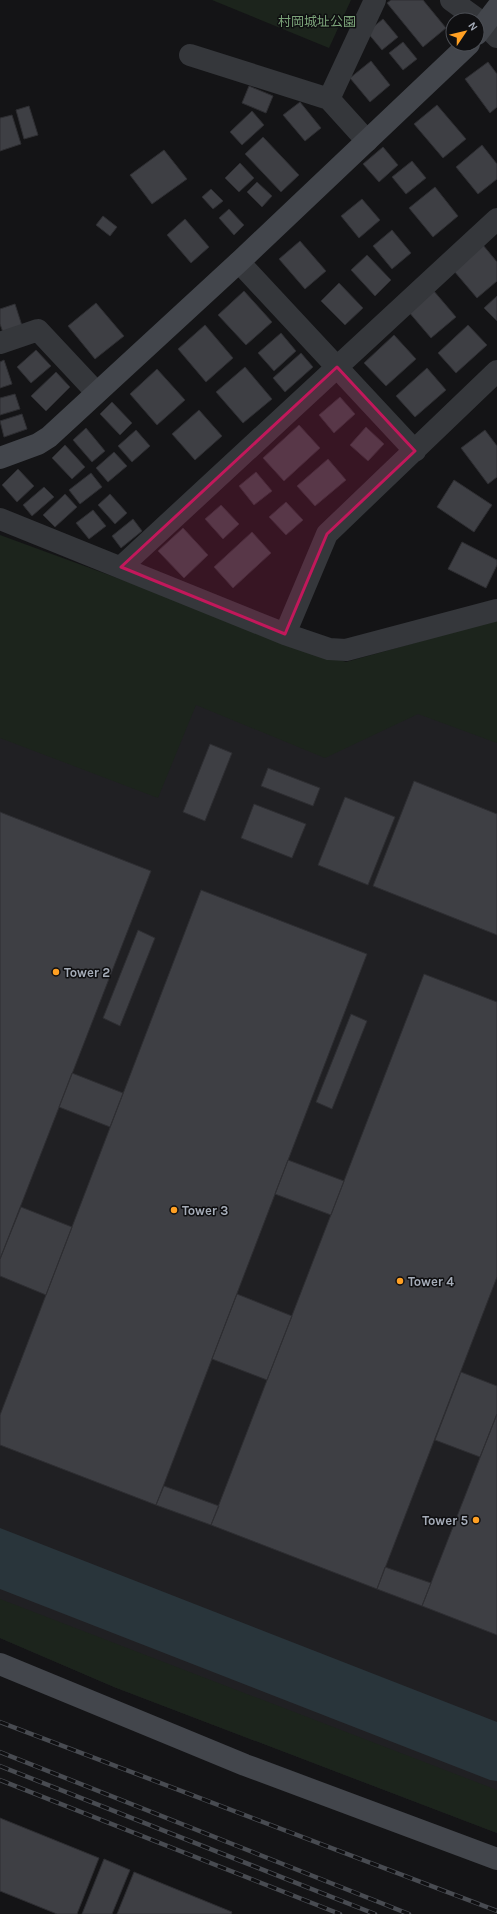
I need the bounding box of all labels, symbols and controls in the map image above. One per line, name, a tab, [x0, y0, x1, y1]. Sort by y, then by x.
north arrow	[445, 12, 485, 52]
park label: 村岡城址公園	[278, 14, 356, 29]
text: N	[465, 20, 480, 34]
place label: Tower 2	[64, 965, 110, 980]
marker: Tower 2	[51, 967, 61, 977]
place label: Tower 3	[182, 1203, 228, 1218]
marker: Tower 3	[169, 1205, 179, 1215]
place label: Tower 4	[408, 1274, 454, 1289]
marker: Tower 4	[395, 1276, 405, 1286]
place label: Tower 5	[422, 1513, 468, 1528]
marker: Tower 5	[471, 1515, 481, 1525]

